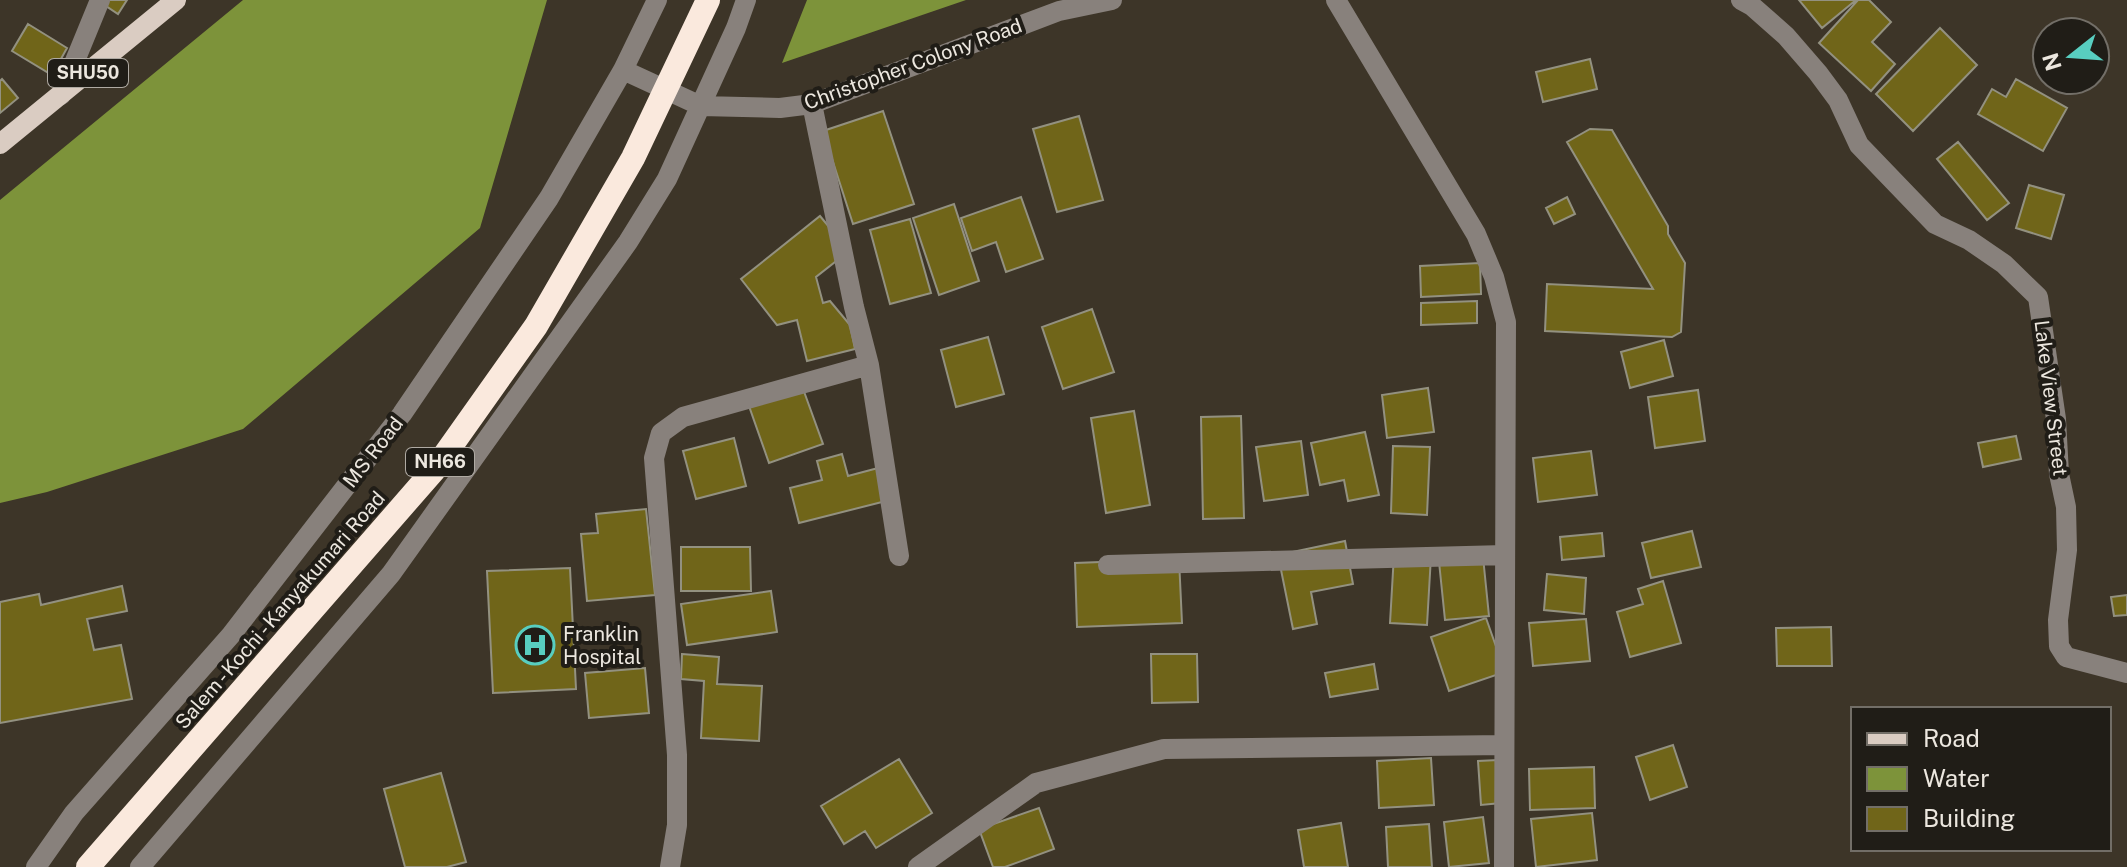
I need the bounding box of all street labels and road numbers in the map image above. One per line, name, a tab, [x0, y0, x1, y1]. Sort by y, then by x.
street label: Christopher Colony Road	[801, 13, 1025, 115]
road number: SHU50	[48, 59, 128, 87]
street label: Lake View Street	[2030, 319, 2072, 477]
street label: MS Road	[338, 412, 408, 492]
road number: NH66	[406, 448, 474, 476]
street label: Salem - Kochi - Kanyakumari Road	[170, 486, 390, 734]

